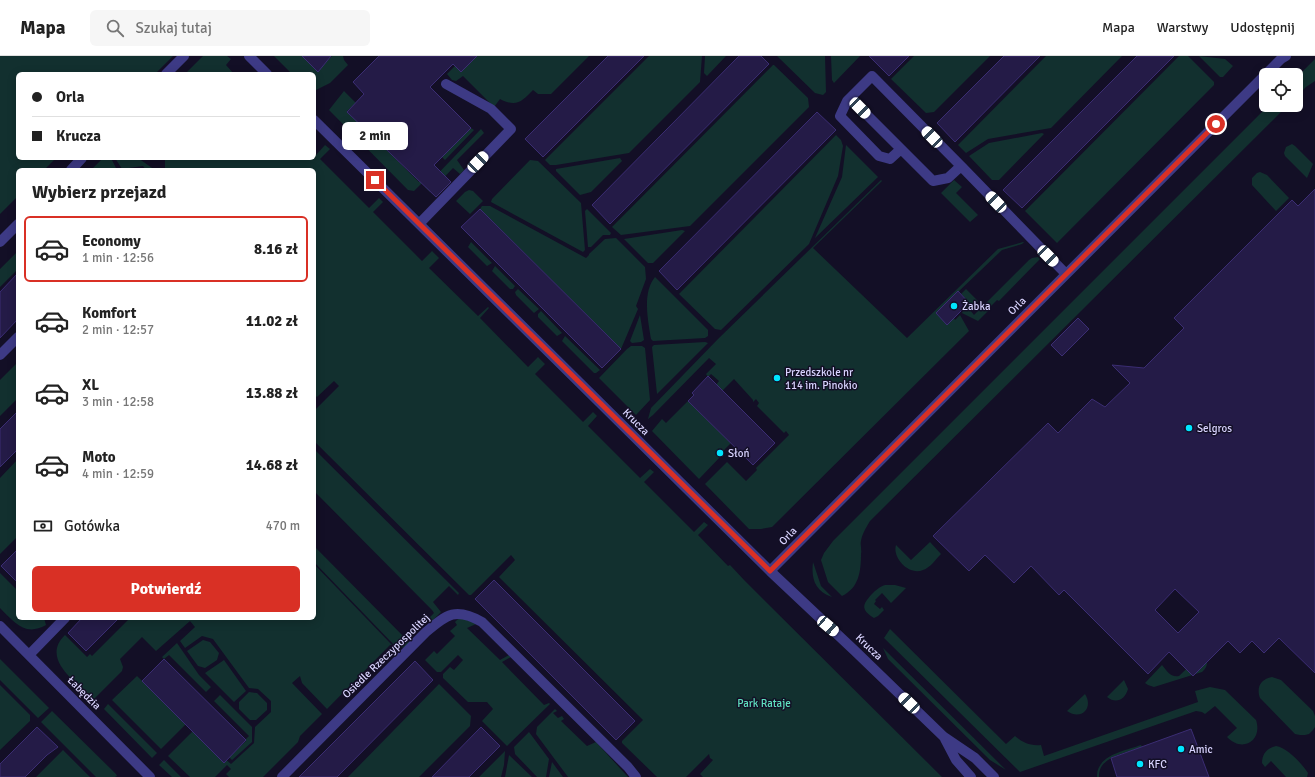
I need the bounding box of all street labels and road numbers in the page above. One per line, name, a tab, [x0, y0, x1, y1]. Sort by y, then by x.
street label: Orla	[1005, 294, 1029, 318]
street label: Krucza	[620, 406, 652, 438]
street label: Orla	[776, 524, 800, 548]
street label: Osiedle Rzeczypospolitej	[340, 611, 432, 701]
street label: Krucza	[853, 631, 885, 663]
street label: Łabędzia	[65, 674, 104, 713]

